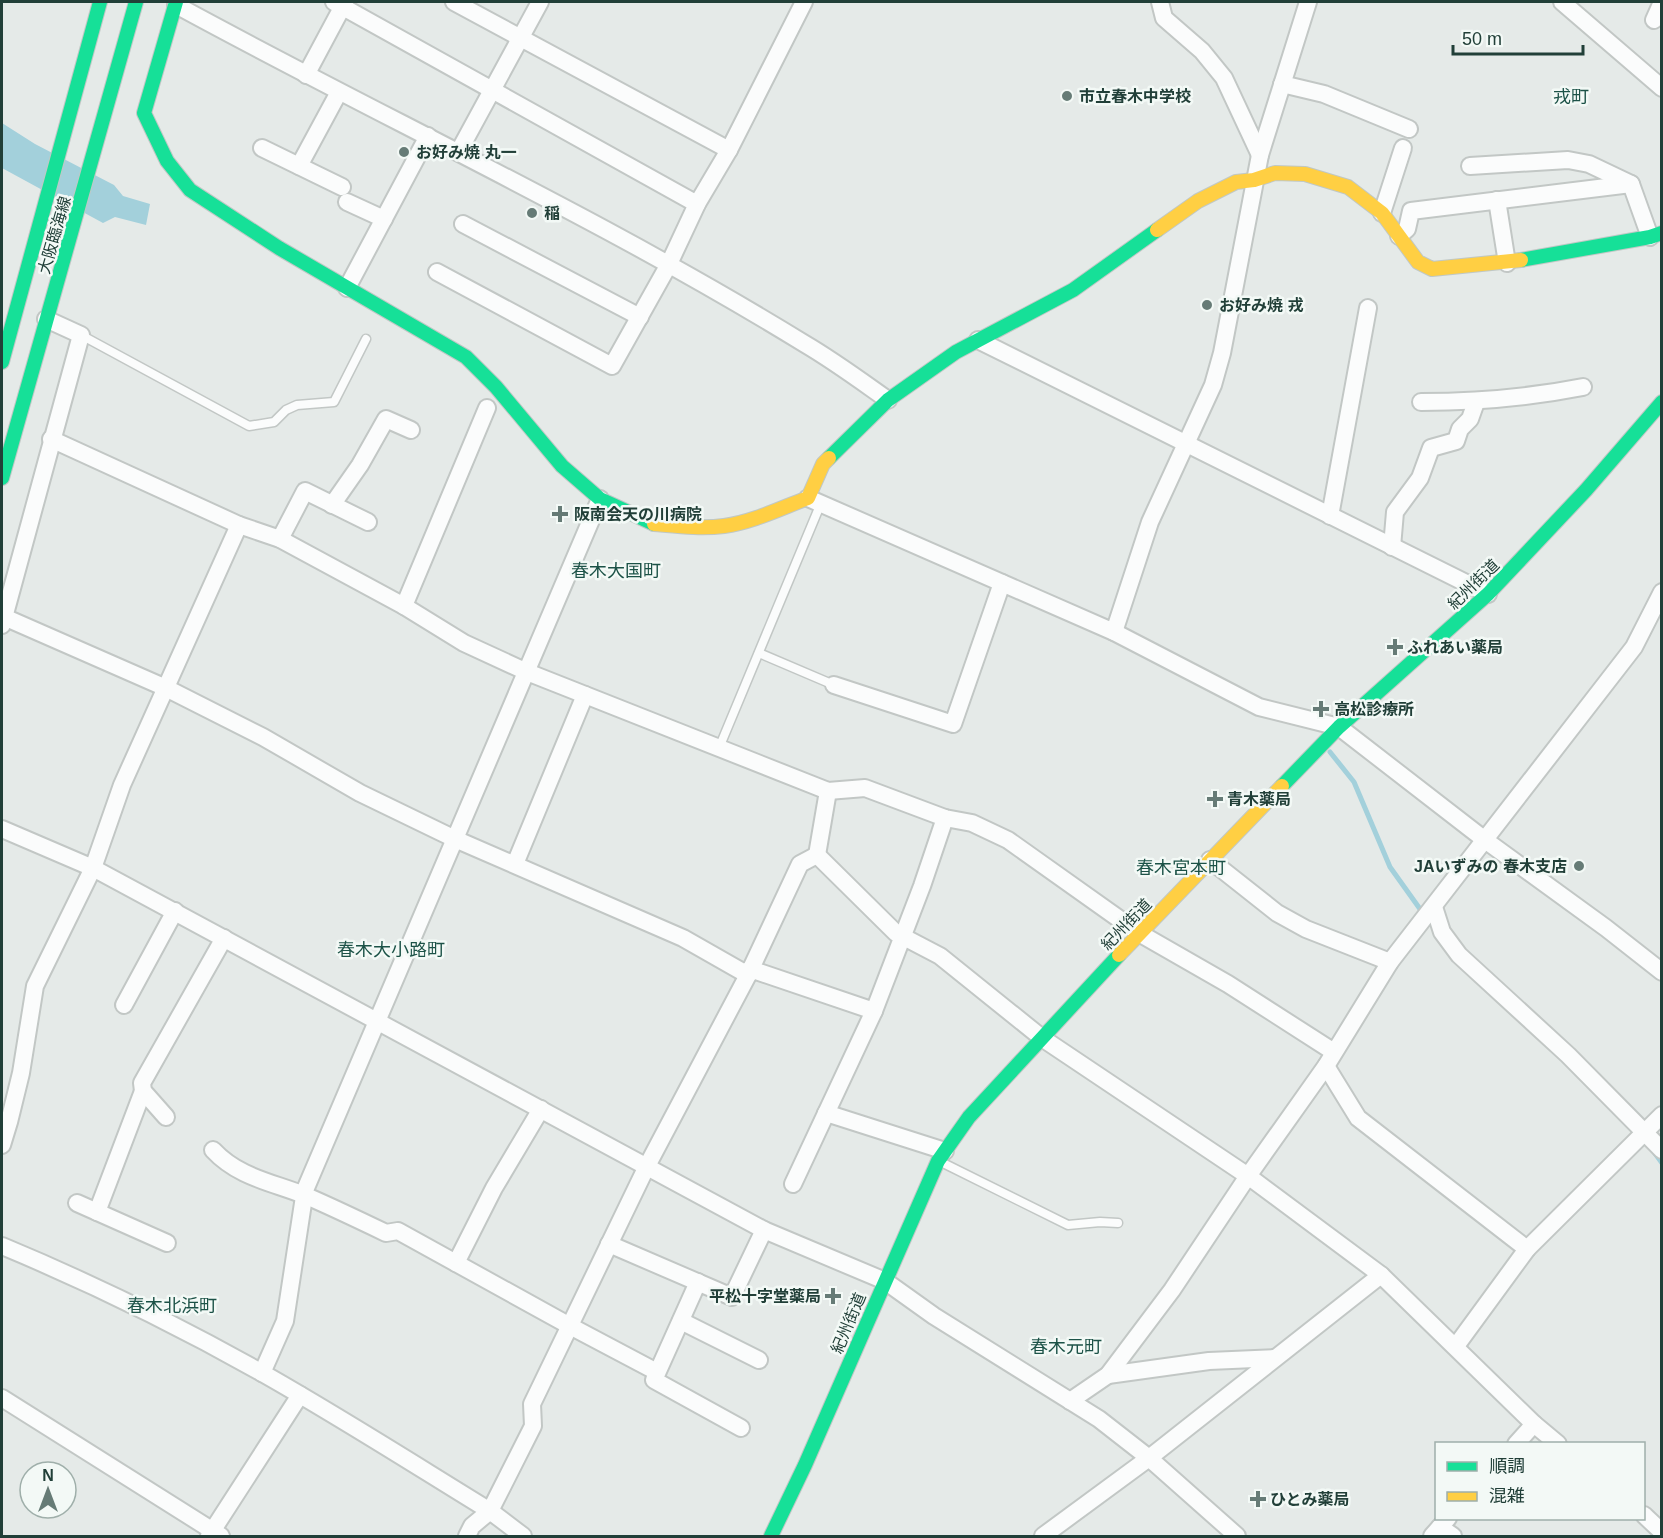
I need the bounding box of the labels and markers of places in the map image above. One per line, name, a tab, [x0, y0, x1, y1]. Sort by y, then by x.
place label: 市立春木中学校	[1079, 88, 1191, 105]
marker: 市立春木中学校	[1060, 89, 1074, 103]
place label: お好み焼 丸一	[416, 144, 516, 161]
marker: お好み焼 丸一	[397, 145, 411, 159]
place label: 稲	[544, 205, 560, 222]
marker: 稲	[525, 206, 539, 220]
place label: お好み焼 戎	[1219, 296, 1303, 314]
marker: お好み焼 戎	[1200, 298, 1214, 312]
marker: 阪南会天の川病院	[551, 505, 569, 523]
place label: 阪南会天の川病院	[574, 506, 702, 523]
place label: ふれあい薬局	[1407, 639, 1503, 656]
marker: ふれあい薬局	[1388, 640, 1402, 654]
marker: 高松診療所	[1312, 700, 1330, 718]
place label: 高松診療所	[1334, 701, 1414, 718]
place label: 青木薬局	[1227, 791, 1291, 808]
marker: 青木薬局	[1208, 792, 1222, 806]
place label: JAいずみの 春木支店	[1414, 858, 1567, 875]
marker: JAいずみの 春木支店	[1572, 859, 1586, 873]
place label: 平松十字堂薬局	[709, 1288, 821, 1305]
marker: 平松十字堂薬局	[826, 1289, 840, 1303]
place label: ひとみ薬局	[1270, 1491, 1350, 1508]
marker: ひとみ薬局	[1251, 1492, 1265, 1506]

